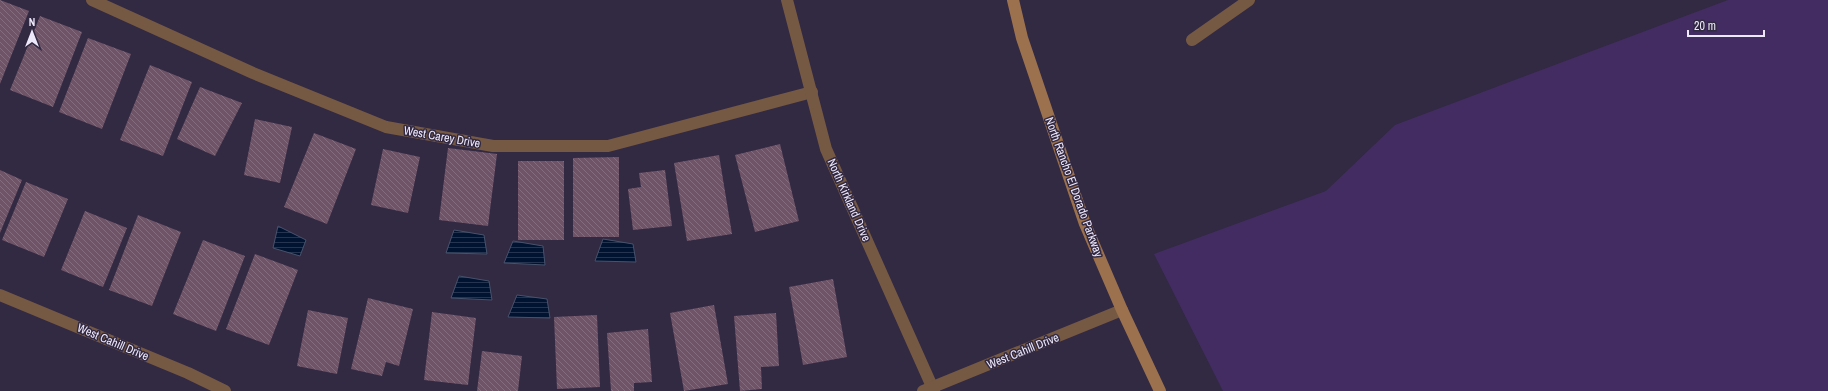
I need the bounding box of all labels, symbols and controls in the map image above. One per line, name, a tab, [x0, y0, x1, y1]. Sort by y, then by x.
north arrow	[12, 12, 52, 52]
scale bar	[1688, 12, 1764, 38]
text: N	[29, 15, 35, 29]
text: 20 m	[1694, 18, 1716, 34]
street label: North Rancho El Dorado Parkway	[1041, 115, 1107, 259]
street label: West Carey Drive	[402, 122, 482, 152]
street label: North Kirkland Drive	[824, 156, 874, 244]
street label: West Cahill Drive	[75, 320, 151, 364]
street label: West Cahill Drive	[985, 329, 1061, 373]

